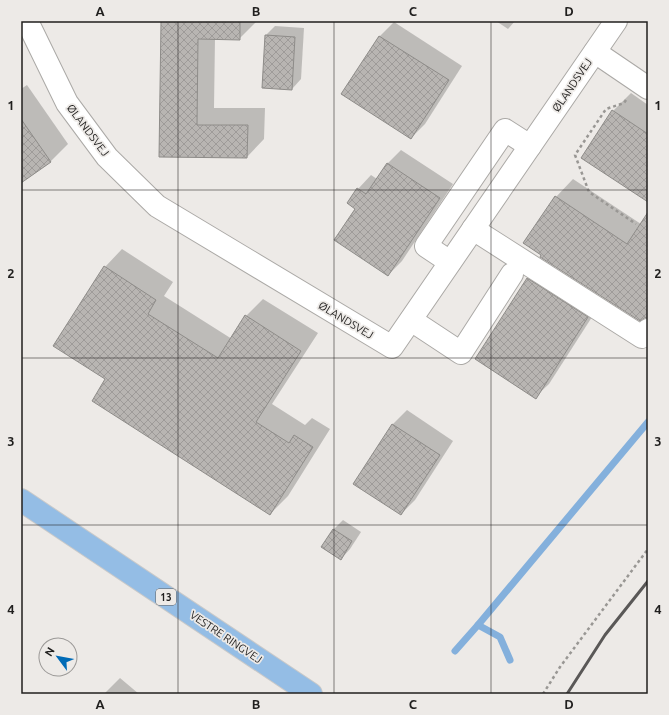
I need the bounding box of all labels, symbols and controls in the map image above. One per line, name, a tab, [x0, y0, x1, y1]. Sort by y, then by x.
text: A	[95, 4, 105, 18]
text: B	[252, 4, 261, 18]
text: C	[409, 4, 418, 18]
text: D	[564, 4, 574, 18]
street label: ØLANDSVEJ	[550, 56, 594, 114]
text: 1	[7, 98, 15, 112]
text: 1	[654, 98, 662, 112]
street label: ØLANDSVEJ	[65, 102, 111, 158]
text: 2	[7, 266, 15, 280]
text: 2	[654, 266, 662, 280]
street label: ØLANDSVEJ	[316, 299, 376, 341]
text: 3	[7, 434, 15, 448]
text: 3	[654, 434, 662, 448]
road number: 13	[156, 589, 176, 605]
text: 4	[7, 602, 15, 616]
text: 4	[654, 602, 662, 616]
street label: VESTRE RINGVEJ	[188, 609, 264, 665]
north arrow	[38, 637, 78, 677]
text: N	[42, 645, 57, 658]
text: A	[95, 697, 105, 711]
text: B	[252, 697, 261, 711]
text: C	[409, 697, 418, 711]
text: D	[564, 697, 574, 711]

